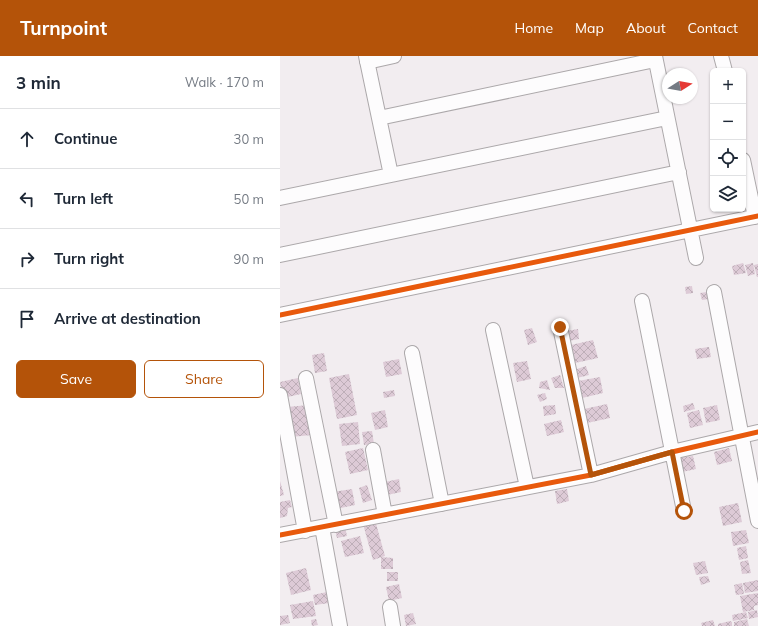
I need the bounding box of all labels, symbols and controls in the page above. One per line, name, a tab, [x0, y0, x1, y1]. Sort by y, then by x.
text: Turnpoint	[20, 16, 107, 40]
text: Home	[514, 19, 553, 37]
text: Map	[575, 19, 604, 37]
text: About	[626, 19, 666, 37]
text: Contact	[688, 19, 738, 37]
north arrow	[662, 68, 698, 104]
map controls	[710, 68, 746, 212]
button: +	[710, 68, 746, 104]
text: 3 min	[16, 72, 61, 93]
text: Walk · 170 m	[185, 74, 264, 90]
button: −	[710, 104, 746, 140]
icon: ahead	[16, 128, 38, 150]
text: Continue	[54, 129, 117, 148]
text: 30 m	[234, 131, 264, 147]
button: locate	[710, 140, 746, 176]
button: layers	[710, 176, 746, 212]
icon: left	[16, 188, 38, 210]
text: Turn left	[54, 189, 113, 208]
text: 50 m	[234, 191, 264, 207]
icon: right	[16, 248, 38, 270]
text: Turn right	[54, 249, 124, 268]
text: 90 m	[234, 251, 264, 267]
icon: arrive	[16, 308, 38, 330]
text: Arrive at destination	[54, 309, 201, 328]
route end	[551, 318, 569, 336]
button: Save	[16, 360, 136, 398]
button: Share	[144, 360, 264, 398]
route start	[675, 502, 693, 520]

